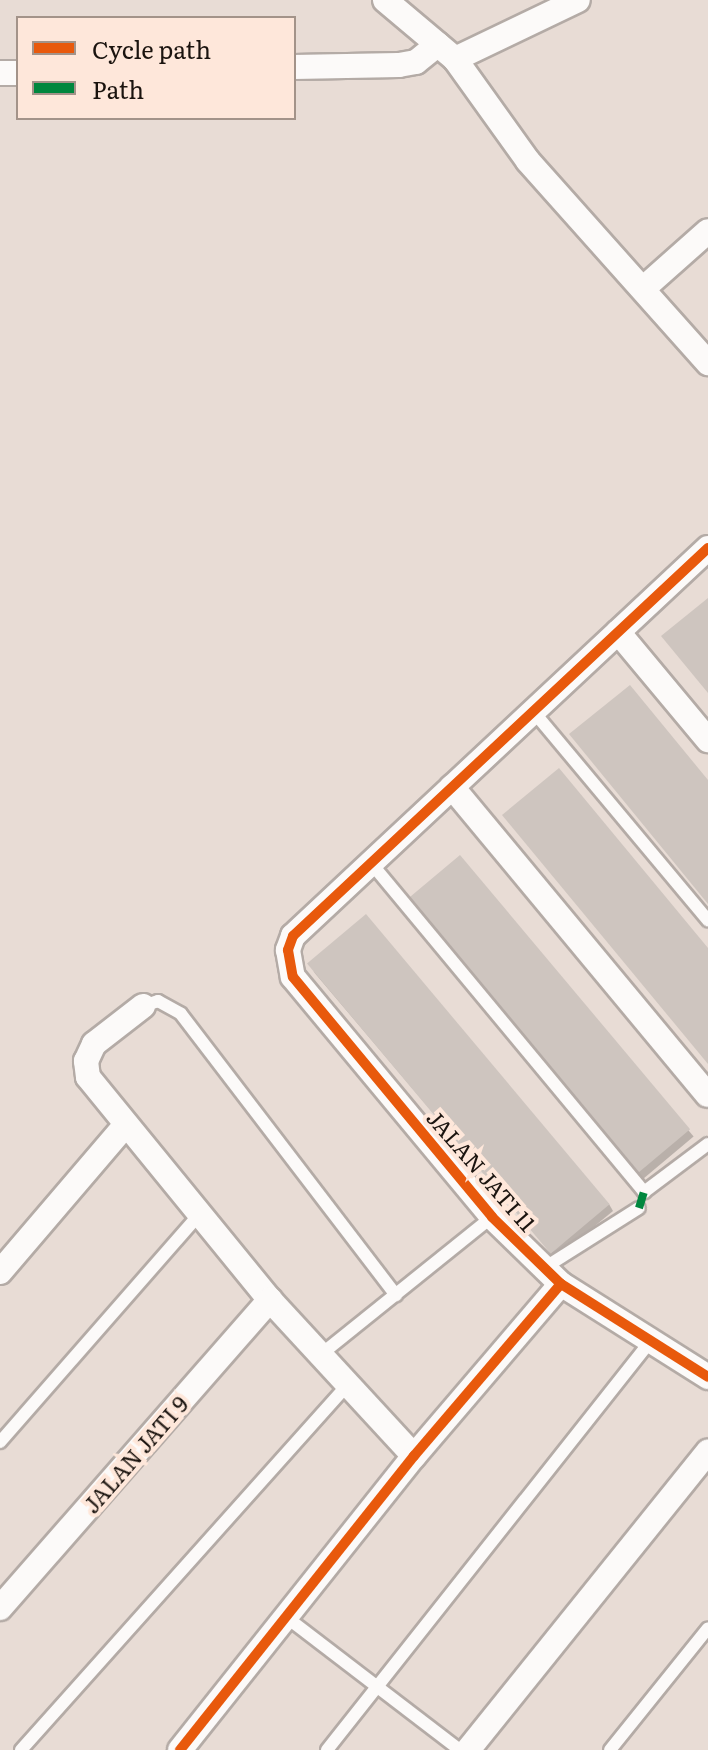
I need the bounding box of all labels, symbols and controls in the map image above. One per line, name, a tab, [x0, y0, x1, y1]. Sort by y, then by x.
legend	[16, 16, 296, 120]
text: Cycle path	[92, 31, 211, 66]
text: Path	[92, 71, 144, 106]
street label: JALAN JATI 11	[422, 1104, 542, 1236]
street label: JALAN JATI 9	[77, 1390, 193, 1518]

